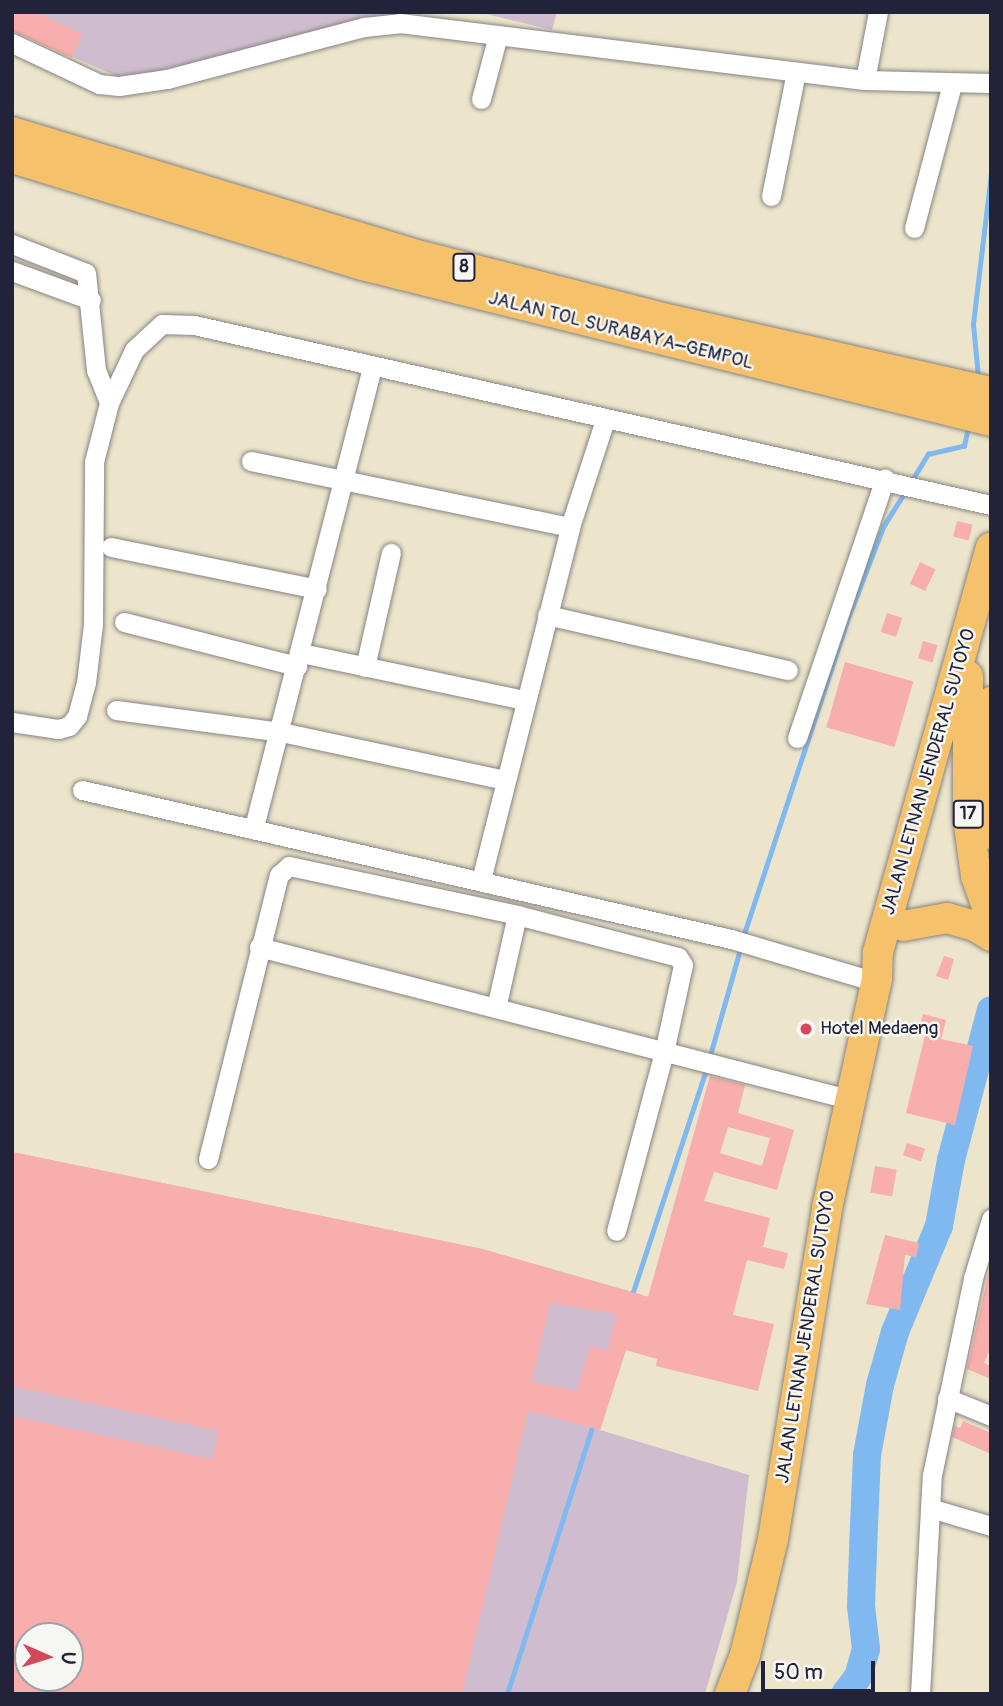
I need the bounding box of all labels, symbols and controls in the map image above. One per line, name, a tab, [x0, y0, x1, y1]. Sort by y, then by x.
road number: 8	[452, 253, 476, 282]
street label: JALAN TOL SURABAYA–GEMPOL	[486, 287, 756, 375]
street label: JALAN LETNAN JENDERAL SUTOYO	[877, 626, 981, 918]
road number: 17	[952, 800, 984, 828]
place label: Hotel Medaeng	[820, 1018, 938, 1040]
marker: Hotel Medaeng	[798, 1021, 814, 1037]
street label: JALAN LETNAN JENDERAL SUTOYO	[772, 1189, 840, 1485]
north arrow	[14, 1622, 84, 1692]
scale bar	[765, 1646, 879, 1690]
text: U	[56, 1651, 80, 1665]
text: 50 m	[774, 1659, 823, 1686]

